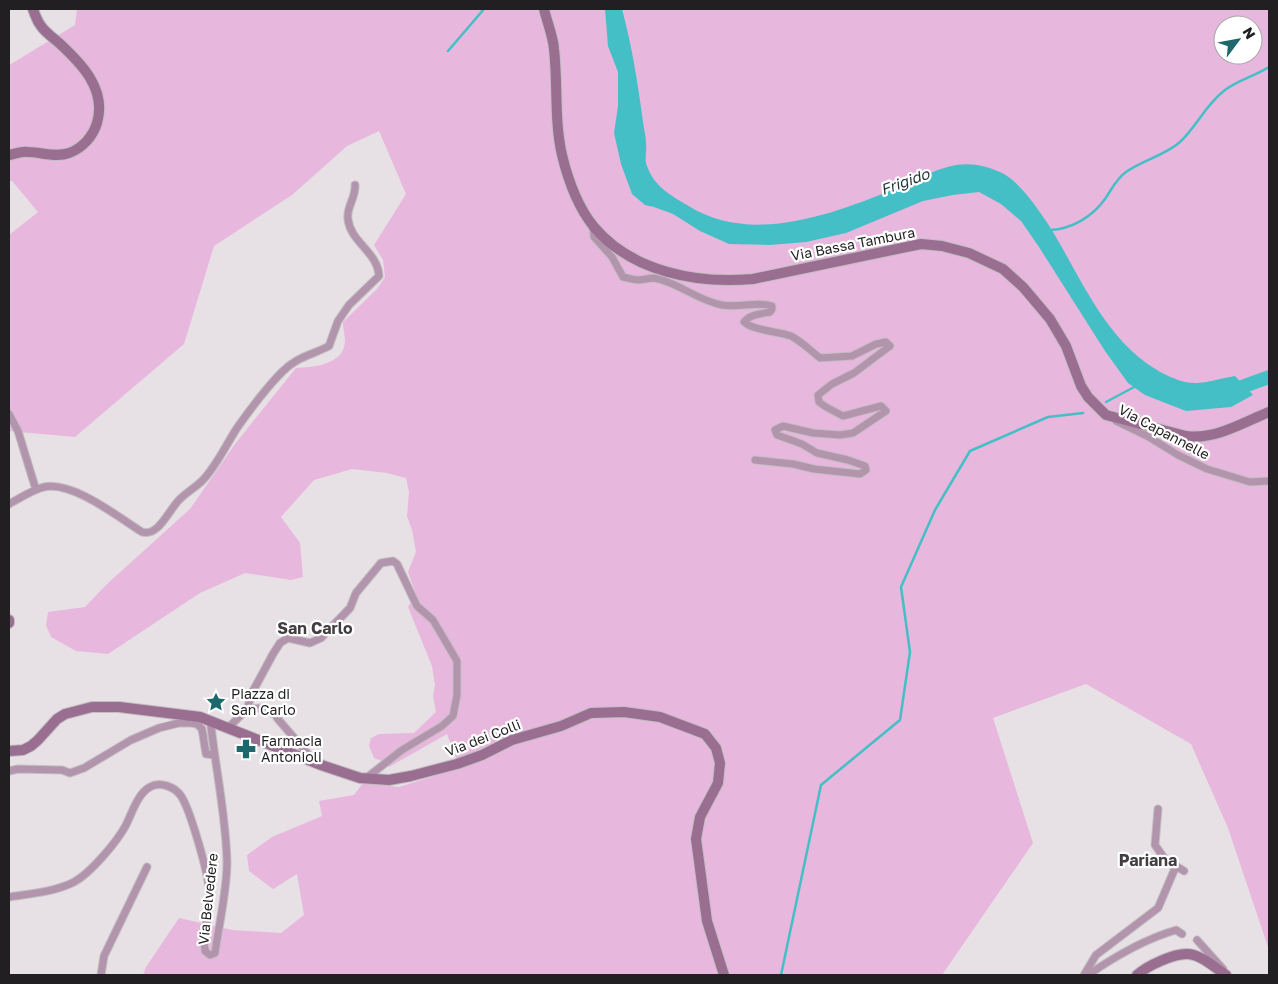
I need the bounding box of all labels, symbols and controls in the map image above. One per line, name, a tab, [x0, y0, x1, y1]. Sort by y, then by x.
north arrow	[1213, 15, 1263, 65]
text: N	[1239, 24, 1259, 42]
water label: Frigido	[878, 164, 933, 199]
street label: Via Bassa Tambura	[789, 223, 916, 264]
street label: Via Capannelle	[1116, 400, 1213, 463]
district label: San Carlo	[277, 618, 353, 638]
place label: Piazza di San Carlo	[231, 685, 296, 718]
place icon: Piazza di San Carlo	[205, 691, 227, 713]
street label: Via dei Colli	[443, 715, 523, 760]
place label: Farmacia Antonioli	[261, 732, 322, 765]
pharmacy icon: Farmacia Antonioli	[235, 738, 257, 760]
district label: Pariana	[1119, 850, 1177, 870]
street label: Via Belvedere	[194, 852, 221, 946]

